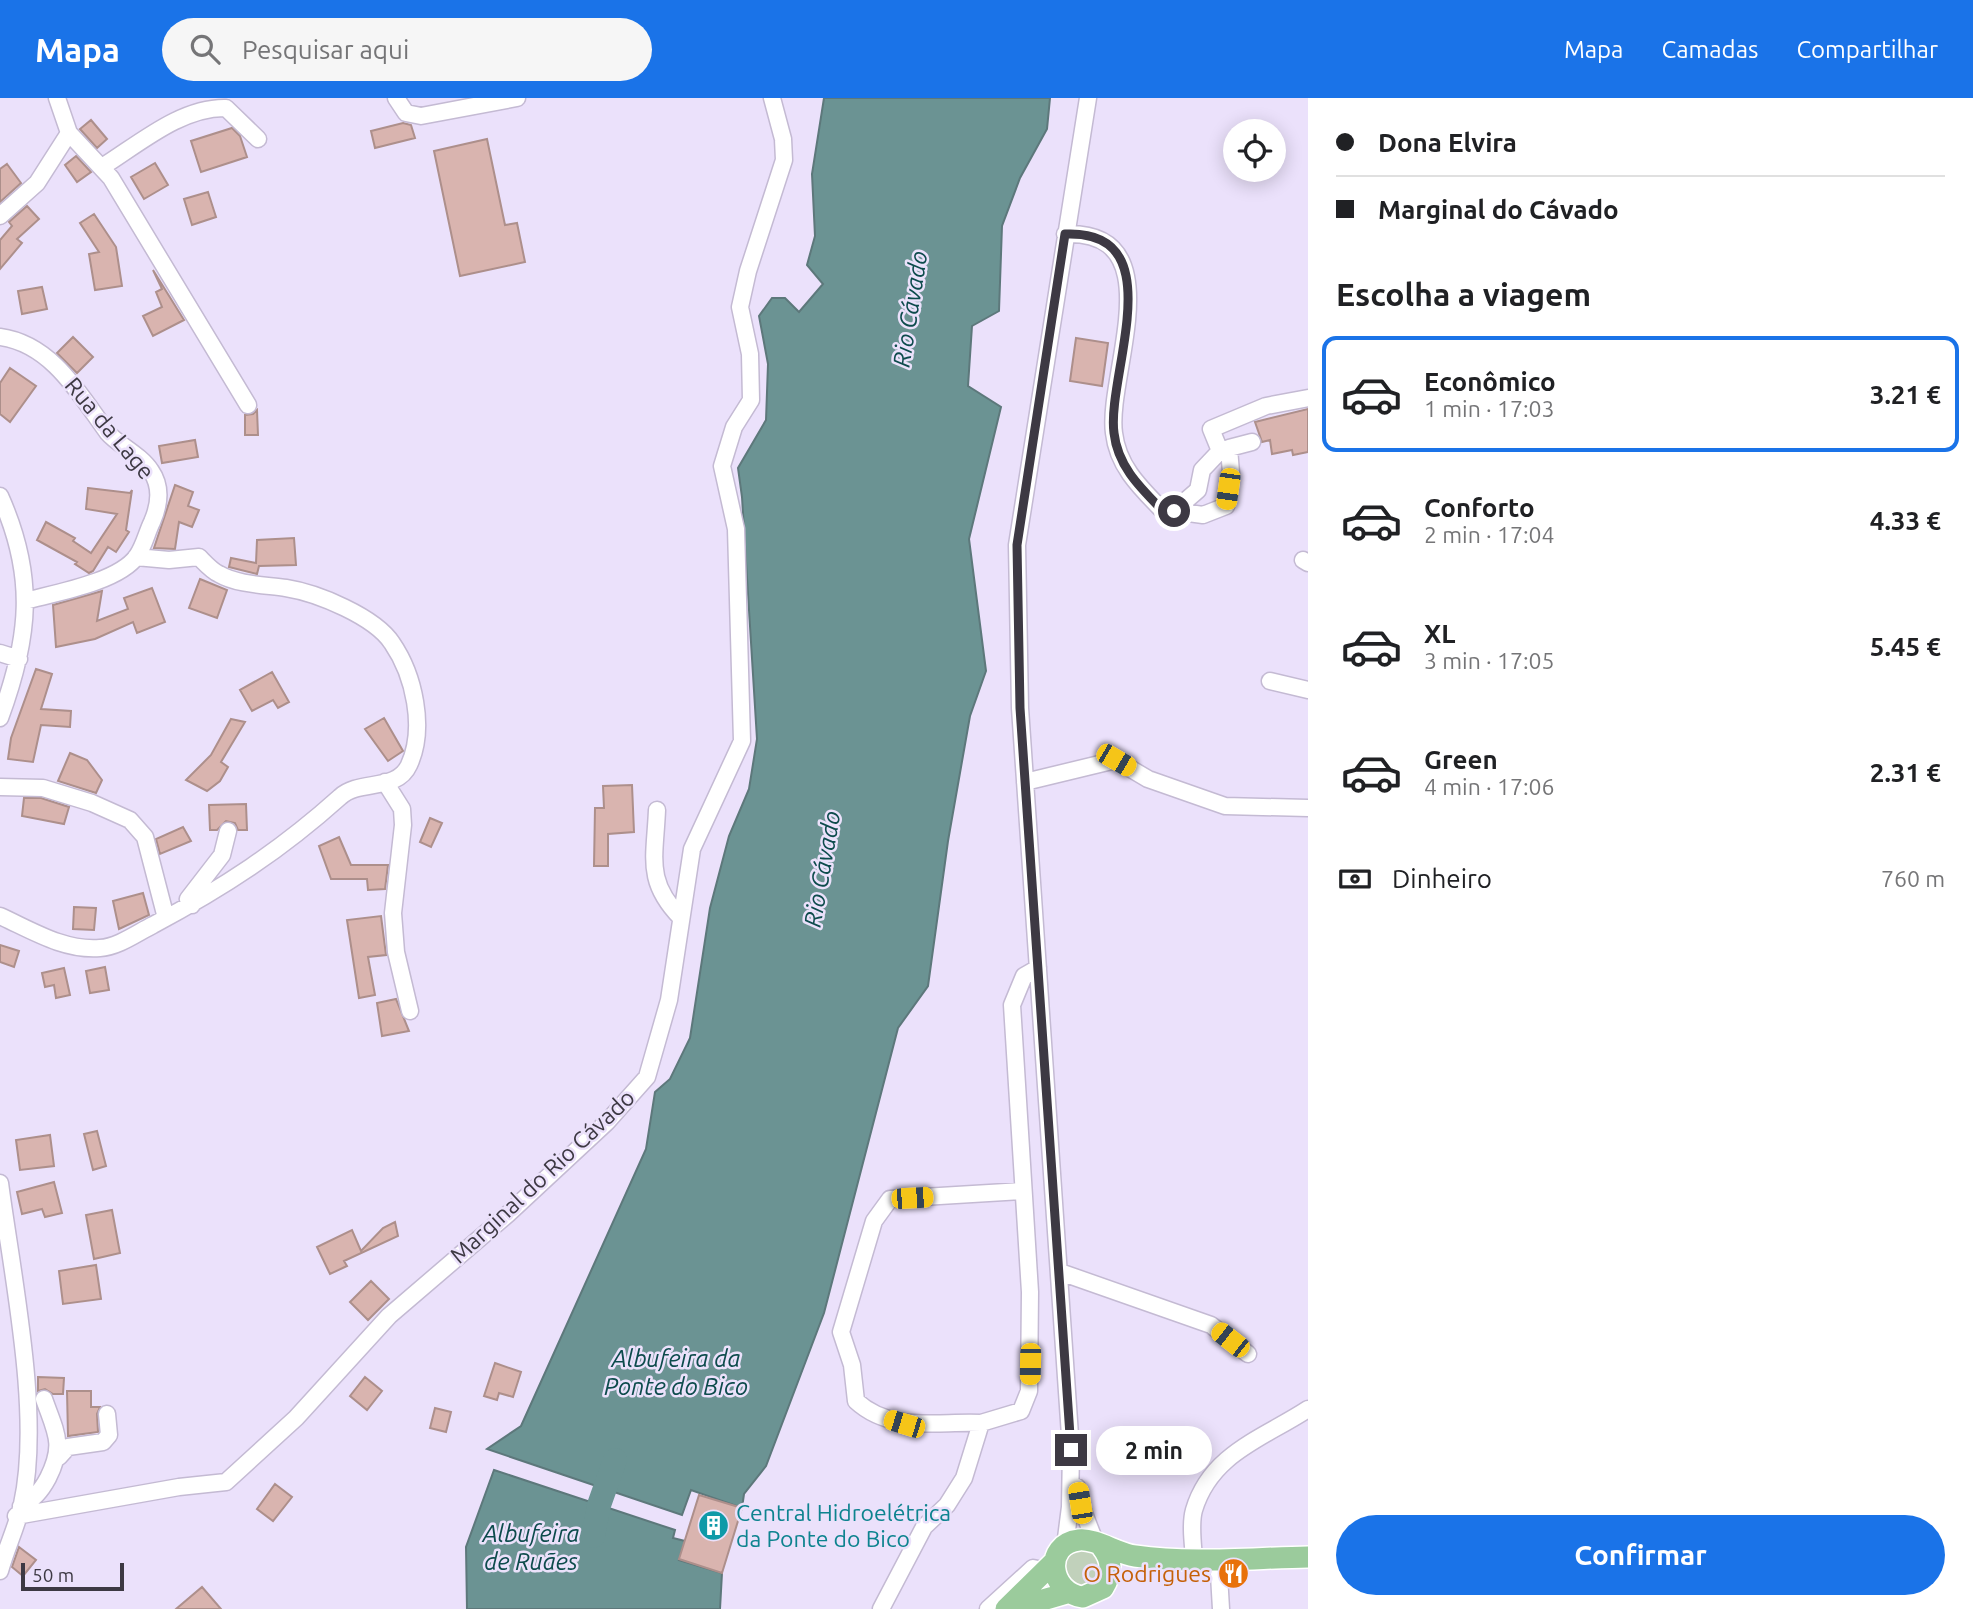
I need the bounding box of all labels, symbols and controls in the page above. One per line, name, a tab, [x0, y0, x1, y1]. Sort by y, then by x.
search box	[162, 18, 652, 81]
icon: search	[186, 30, 224, 68]
text: Mapa	[35, 31, 120, 68]
text: Pesquisar aqui	[242, 35, 409, 64]
text: Mapa	[1564, 36, 1623, 63]
text: Camadas	[1661, 36, 1758, 63]
text: Compartilhar	[1796, 36, 1938, 63]
map controls	[1223, 119, 1286, 182]
button: locate	[1223, 119, 1286, 182]
text: Dona Elvira	[1378, 128, 1517, 157]
text: Marginal do Cávado	[1378, 195, 1619, 224]
water label: Rio Cávado	[887, 249, 933, 369]
text: Escolha a viagem	[1336, 276, 1591, 312]
icon: car	[1340, 363, 1403, 426]
text: Econômico	[1424, 367, 1556, 396]
street label: Rua da Lage	[60, 372, 160, 484]
text: 3.21 €	[1870, 380, 1941, 409]
text: 1 min · 17:03	[1424, 396, 1555, 421]
car	[1215, 467, 1242, 511]
icon: car	[1340, 489, 1403, 552]
text: Conforto	[1424, 493, 1535, 522]
route start	[1158, 495, 1190, 527]
text: 4.33 €	[1870, 506, 1941, 535]
text: 2 min · 17:04	[1424, 522, 1555, 547]
icon: car	[1340, 615, 1403, 678]
text: XL	[1424, 619, 1455, 648]
text: 5.45 €	[1870, 632, 1941, 661]
text: 3 min · 17:05	[1424, 648, 1555, 673]
car	[1093, 740, 1140, 780]
icon: car	[1340, 741, 1403, 804]
text: Green	[1424, 745, 1498, 774]
text: 2.31 €	[1870, 758, 1941, 787]
text: 4 min · 17:06	[1424, 774, 1555, 799]
water label: Rio Cávado	[799, 809, 845, 929]
icon: cash	[1336, 860, 1374, 898]
text: Dinheiro	[1392, 864, 1492, 893]
text: 760 m	[1881, 866, 1945, 891]
street label: Marginal do Rio Cávado	[445, 1084, 639, 1268]
car	[891, 1186, 934, 1210]
car	[1207, 1319, 1254, 1361]
car	[1020, 1343, 1041, 1385]
water label: Albufeira da Ponte do Bico	[604, 1345, 748, 1400]
car	[881, 1408, 928, 1440]
callout: 2 min	[1096, 1426, 1211, 1474]
route end	[1055, 1434, 1087, 1466]
text: 2 min	[1125, 1438, 1183, 1463]
car	[1067, 1481, 1094, 1525]
place label: Central Hidroelétrica da Ponte do Bico	[736, 1500, 951, 1551]
building icon: Central Hidroelétrica da Ponte do Bico	[696, 1508, 730, 1542]
button: Confirmar	[1336, 1515, 1945, 1595]
water label: Albufeira de Ruães	[481, 1520, 580, 1575]
restaurant icon: O Rodrigues	[1217, 1556, 1251, 1590]
scale bar	[21, 1560, 124, 1592]
place label: O Rodrigues	[1083, 1561, 1211, 1586]
text: 50 m	[32, 1564, 74, 1586]

